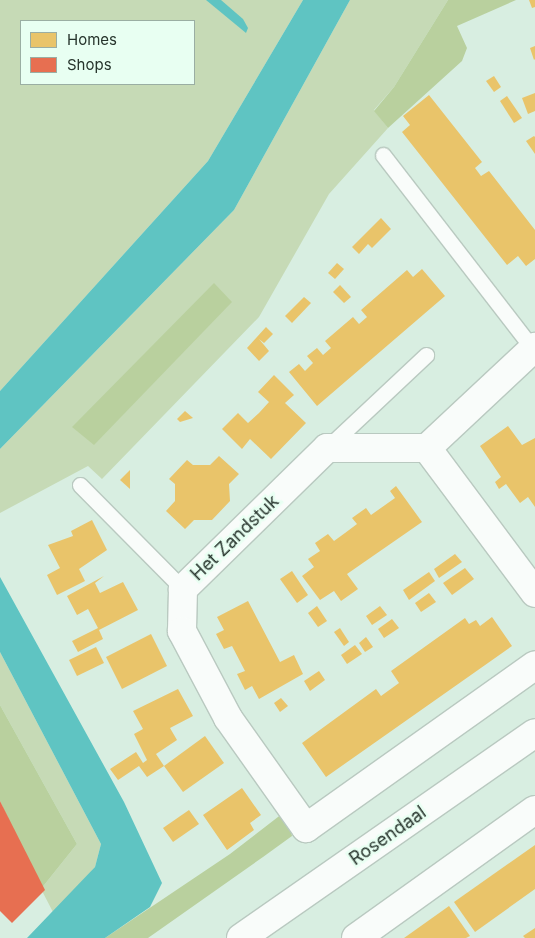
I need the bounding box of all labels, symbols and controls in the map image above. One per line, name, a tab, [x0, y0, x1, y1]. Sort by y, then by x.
legend	[20, 20, 195, 85]
text: Homes	[67, 30, 117, 49]
text: Shops	[67, 55, 112, 74]
street label: Het Zandstuk	[187, 491, 283, 585]
street label: Rosendaal	[346, 802, 430, 870]

